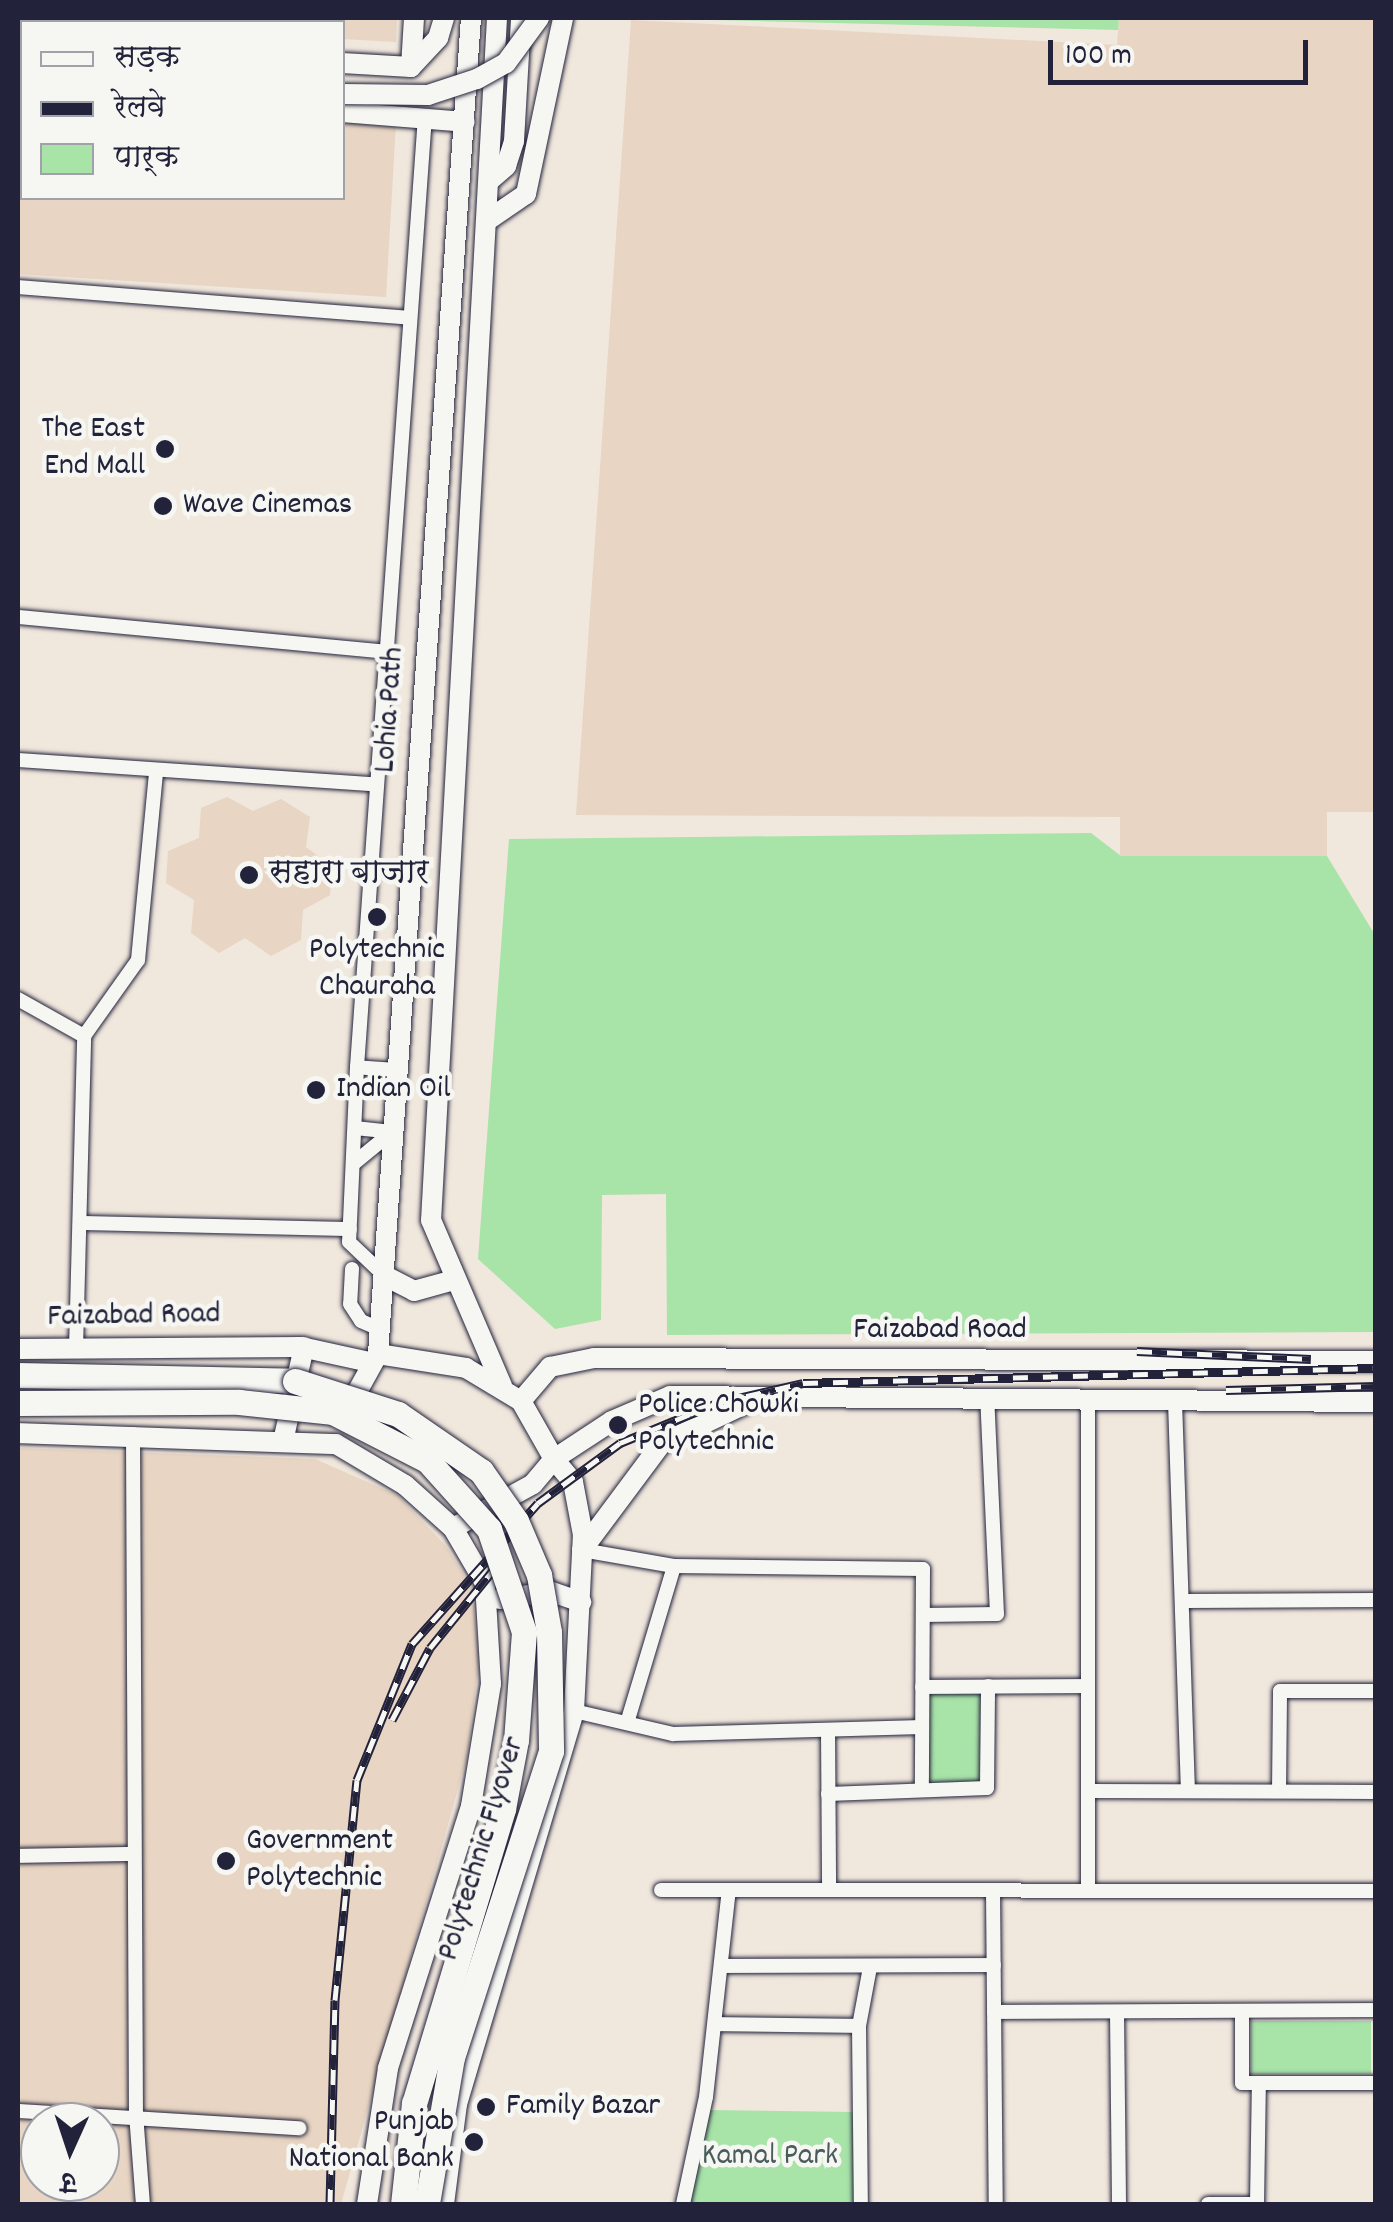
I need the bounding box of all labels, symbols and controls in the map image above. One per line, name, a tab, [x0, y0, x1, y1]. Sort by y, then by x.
legend	[20, 20, 345, 200]
scale bar	[1053, 20, 1313, 82]
text: 100 m	[1065, 36, 1132, 79]
text: सड़क	[114, 38, 180, 81]
text: रेलवे	[114, 88, 165, 131]
text: पार्क	[114, 138, 179, 181]
place label: The East End Mall	[41, 412, 145, 487]
marker: The East End Mall	[154, 438, 176, 460]
place label: Wave Cinemas	[183, 487, 352, 525]
marker: Wave Cinemas	[152, 495, 174, 517]
street label: Lohia Path	[367, 646, 415, 774]
place label: सहारा बाजार	[269, 856, 429, 894]
marker: सहारा बाजार	[238, 864, 260, 886]
marker: Polytechnic Chauraha	[366, 906, 388, 928]
place label: Polytechnic Chauraha	[309, 933, 445, 1008]
place label: Indian Oil	[336, 1071, 451, 1109]
marker: Indian Oil	[305, 1079, 327, 1101]
street label: Faizabad Road	[47, 1296, 221, 1338]
street label: Faizabad Road	[853, 1312, 1027, 1350]
place label: Police Chowki Polytechnic	[638, 1388, 799, 1463]
marker: Police Chowki Polytechnic	[607, 1414, 629, 1436]
street label: Polytechnic Flyover	[431, 1732, 535, 1966]
place label: Government Polytechnic	[246, 1824, 393, 1899]
marker: Government Polytechnic	[215, 1850, 237, 1872]
place label: Family Bazar	[506, 2088, 660, 2126]
marker: Family Bazar	[475, 2096, 497, 2118]
north arrow	[20, 2102, 120, 2202]
place label: Punjab National Bank	[288, 2105, 454, 2180]
marker: Punjab National Bank	[463, 2131, 485, 2153]
park label: Kamal Park	[702, 2138, 838, 2176]
text: उ	[60, 2160, 78, 2200]

